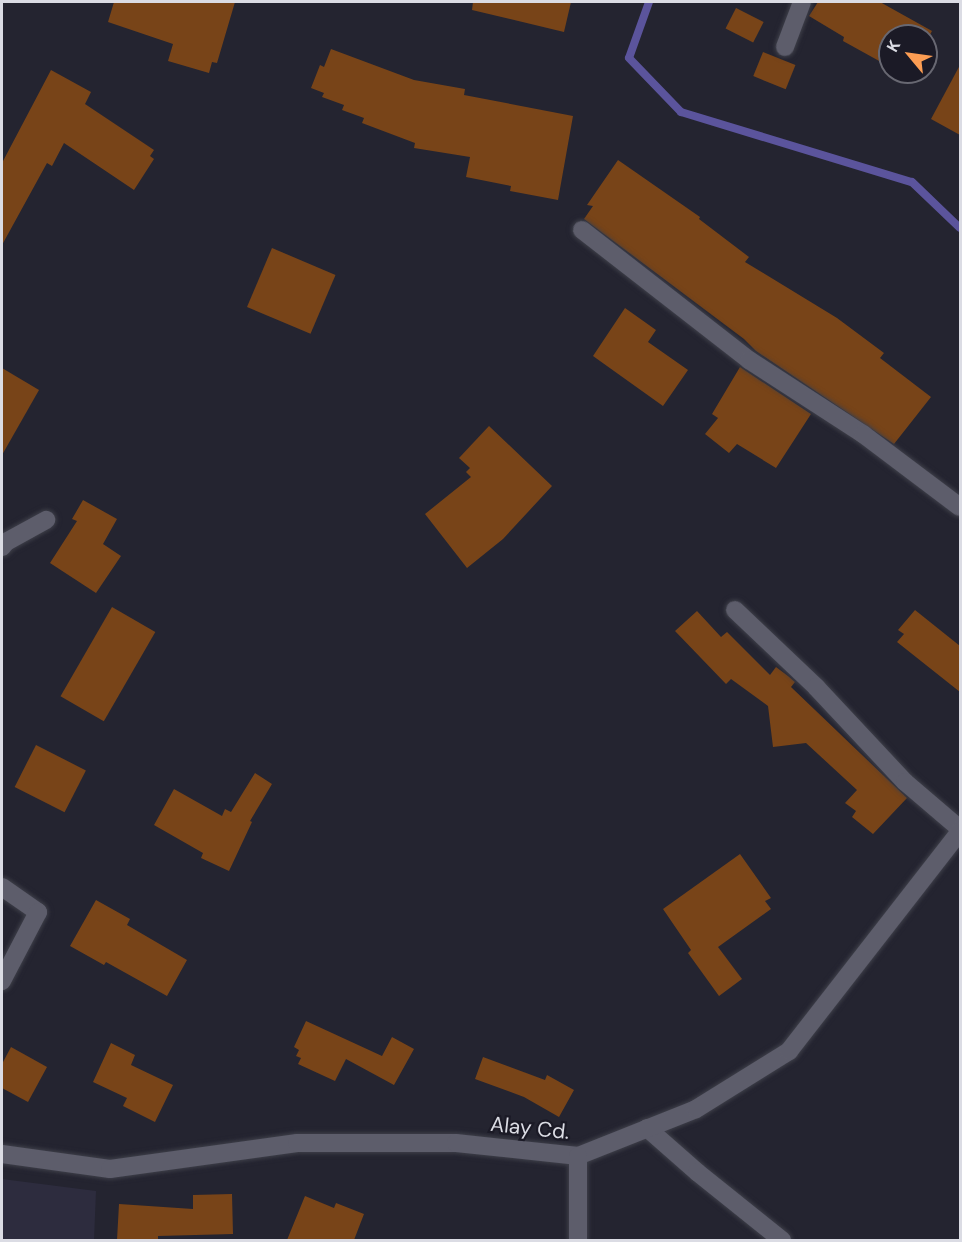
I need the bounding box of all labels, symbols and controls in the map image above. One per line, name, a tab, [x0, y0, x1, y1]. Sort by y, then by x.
north arrow	[878, 24, 938, 84]
text: K	[882, 36, 905, 56]
street label: Alay Cd.	[489, 1111, 571, 1145]

